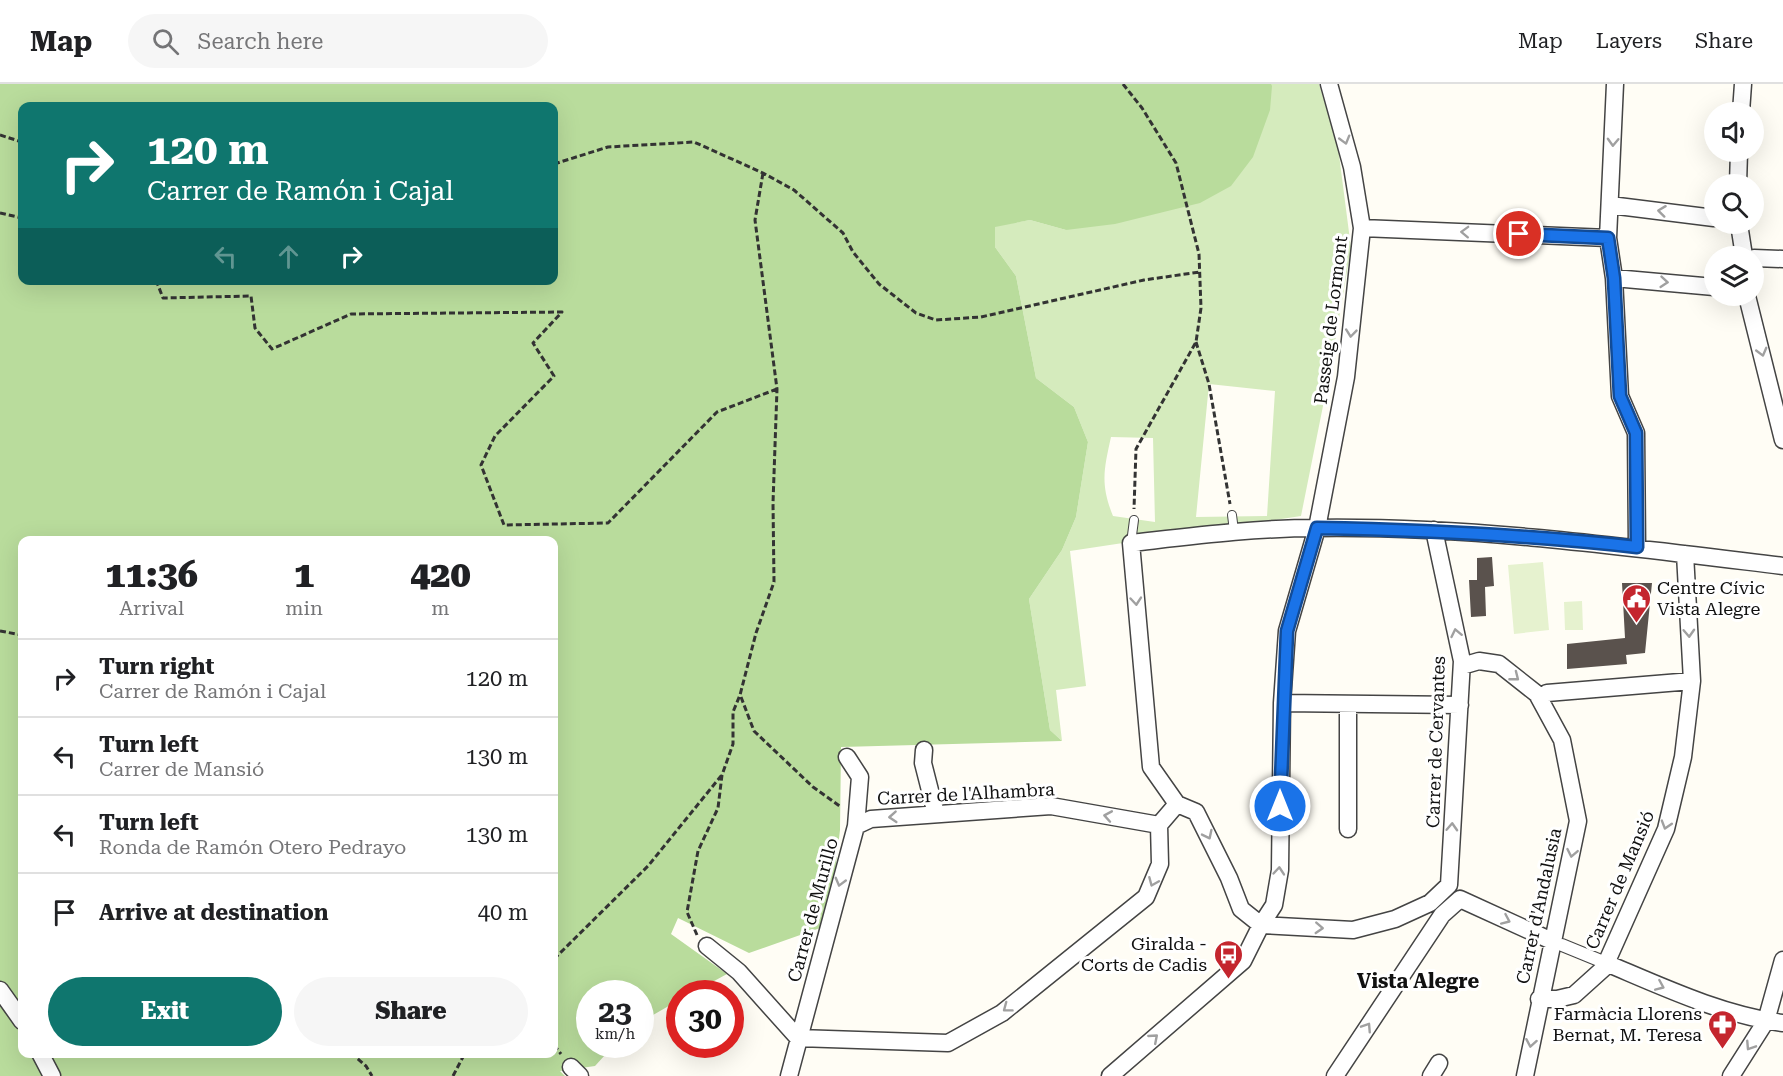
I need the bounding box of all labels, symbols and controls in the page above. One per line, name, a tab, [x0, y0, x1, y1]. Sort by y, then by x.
search box	[128, 14, 548, 68]
text: Map	[30, 25, 92, 58]
icon: search	[149, 25, 182, 58]
text: Search here	[197, 29, 323, 54]
text: Map	[1518, 29, 1563, 53]
text: Layers	[1596, 29, 1662, 53]
text: Share	[1695, 29, 1753, 53]
map controls	[1704, 102, 1764, 306]
button: sound	[1704, 102, 1764, 162]
text: 120 m	[147, 125, 269, 174]
icon: right	[48, 126, 126, 204]
one-way arrow	[1337, 135, 1350, 145]
one-way arrow	[1606, 138, 1619, 147]
button: search	[1704, 174, 1764, 234]
text: Carrer de Ramón i Cajal	[147, 175, 454, 207]
one-way arrow	[1658, 206, 1667, 218]
pin	[1493, 208, 1544, 259]
icon: arrive	[1502, 217, 1535, 250]
one-way arrow	[1461, 225, 1470, 238]
street label: Passeig de Lormont	[1310, 234, 1351, 405]
icon: left	[209, 240, 242, 273]
icon: ahead	[272, 240, 305, 273]
icon: right	[335, 240, 368, 273]
button: layers	[1704, 246, 1764, 306]
one-way arrow	[1660, 276, 1669, 289]
one-way arrow	[1345, 328, 1358, 337]
one-way arrow	[1754, 347, 1767, 357]
text: 11:36	[105, 554, 198, 596]
text: 1	[294, 554, 314, 596]
text: 420	[410, 554, 471, 596]
place label: Centre Cívic Vista Alegre	[1657, 577, 1765, 619]
public building icon: Centre Cívic Vista Alegre	[1620, 582, 1652, 624]
text: Arrival	[119, 596, 184, 620]
text: min	[285, 596, 323, 620]
text: m	[431, 596, 450, 620]
one-way arrow	[1129, 597, 1142, 606]
one-way arrow	[1450, 628, 1463, 638]
one-way arrow	[1683, 628, 1696, 637]
text: Turn right	[99, 654, 214, 679]
street label: Carrer de Cervantes	[1422, 656, 1449, 828]
icon: right	[48, 662, 81, 695]
text: 120 m	[465, 666, 528, 691]
one-way arrow	[1508, 669, 1519, 680]
text: Carrer de Ramón i Cajal	[99, 679, 326, 703]
text: Turn left	[99, 732, 199, 757]
icon: left	[48, 740, 81, 773]
text: 130 m	[465, 744, 528, 769]
text: Carrer de Mansió	[99, 757, 264, 781]
position arrow	[1248, 774, 1312, 838]
street label: Carrer de l'Alhambra	[877, 778, 1055, 809]
street label: Carrer de Mansió	[1581, 807, 1658, 952]
text: Turn left	[99, 810, 199, 835]
one-way arrow	[889, 810, 898, 823]
one-way arrow	[1103, 810, 1113, 823]
icon: left	[48, 818, 81, 851]
one-way arrow	[1661, 819, 1673, 830]
text: 130 m	[465, 822, 528, 847]
one-way arrow	[1446, 822, 1459, 831]
street label: Carrer d'Andalusia	[1512, 826, 1565, 986]
one-way arrow	[1200, 829, 1212, 840]
text: Ronda de Ramón Otero Pedrayo	[99, 835, 406, 859]
street label: Carrer de Murillo	[783, 835, 842, 984]
one-way arrow	[1566, 847, 1579, 857]
one-way arrow	[1272, 866, 1285, 875]
one-way arrow	[1148, 875, 1160, 886]
one-way arrow	[835, 877, 848, 887]
icon: arrive	[48, 896, 81, 929]
text: Arrive at destination	[99, 900, 328, 925]
text: 40 m	[478, 900, 528, 925]
one-way arrow	[1500, 913, 1511, 925]
one-way arrow	[1315, 922, 1324, 935]
place label: Giralda - Corts de Cadis	[1081, 933, 1207, 975]
bus stop icon: Giralda - Corts de Cadis	[1212, 938, 1244, 980]
district label: Vista Alegre	[1357, 969, 1479, 993]
button: Exit	[48, 977, 282, 1046]
button: Share	[294, 977, 528, 1046]
one-way arrow	[1653, 979, 1664, 991]
speed limit sign: 30	[666, 980, 744, 1058]
text: 23	[598, 994, 632, 1029]
one-way arrow	[1003, 1001, 1014, 1012]
place label: Farmàcia Llorens Bernat, M. Teresa	[1552, 1003, 1702, 1045]
pharmacy icon: Farmàcia Llorens Bernat, M. Teresa	[1707, 1008, 1739, 1050]
one-way arrow	[1360, 1023, 1372, 1033]
text: km/h	[595, 1025, 635, 1043]
one-way arrow	[1147, 1034, 1158, 1045]
one-way arrow	[1525, 1038, 1538, 1048]
one-way arrow	[1746, 1040, 1758, 1050]

